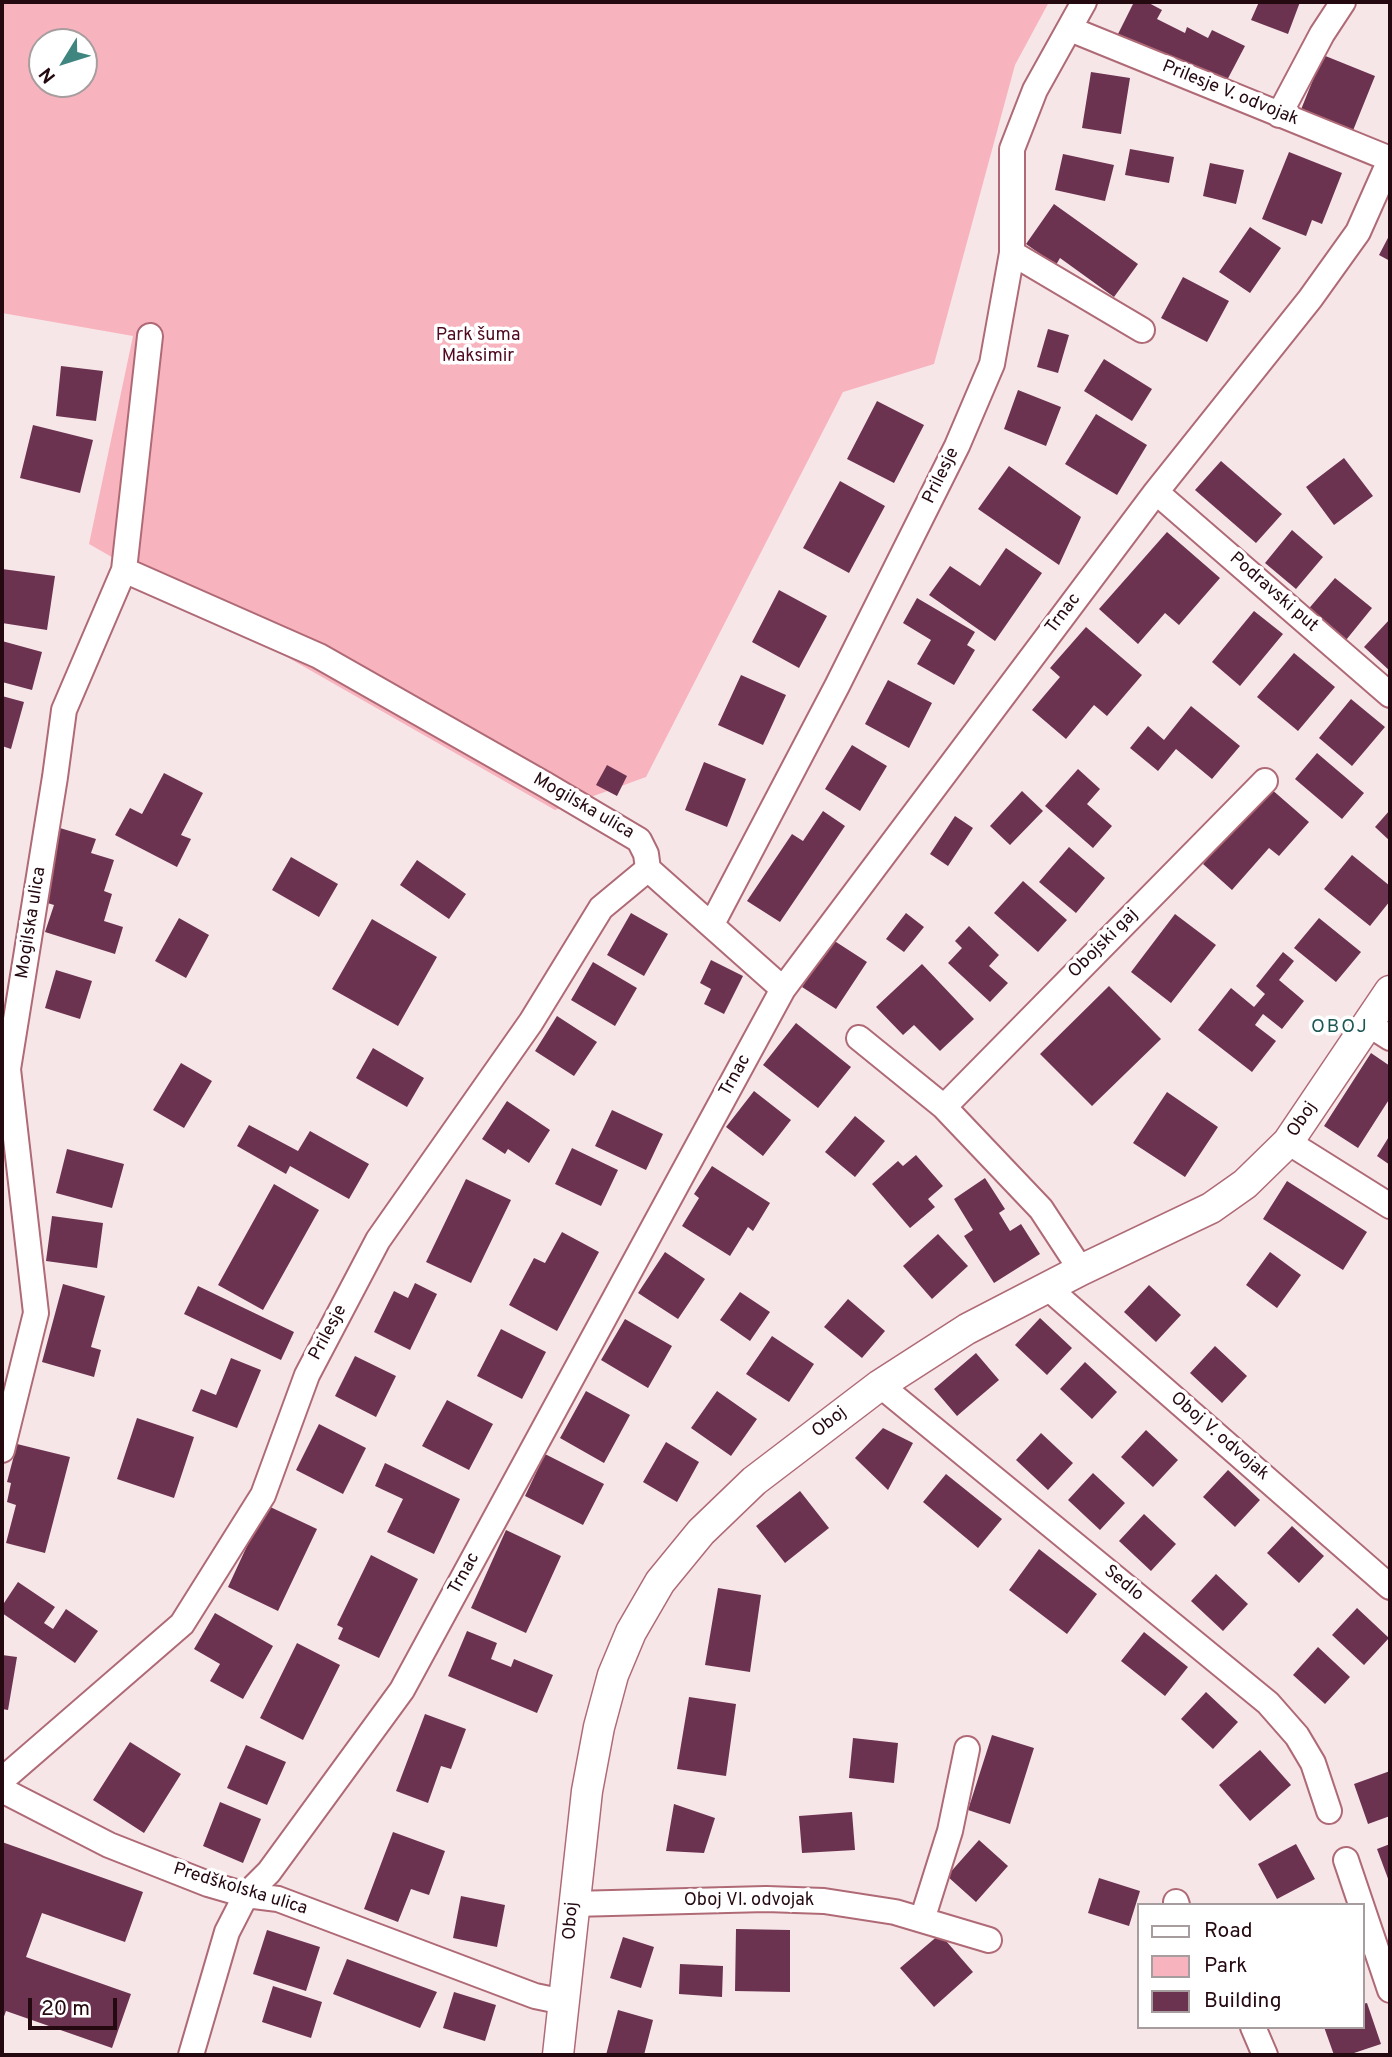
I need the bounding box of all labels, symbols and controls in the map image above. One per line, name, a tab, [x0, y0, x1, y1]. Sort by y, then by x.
north arrow	[28, 28, 98, 98]
street label: Prilesje V. odvojak	[1159, 57, 1301, 131]
text: N	[34, 62, 62, 87]
park label: Park šuma Maksimir	[436, 325, 520, 368]
street label: Prilesje	[919, 444, 965, 508]
street label: Podravski put	[1224, 549, 1322, 637]
street label: Trnac	[1042, 590, 1086, 638]
street label: Mogilska ulica	[529, 769, 637, 845]
street label: Mogilska ulica	[12, 865, 52, 981]
street label: Obojski gaj	[1065, 905, 1143, 983]
district label: OBOJ	[1312, 1017, 1368, 1039]
street label: Trnac	[716, 1051, 756, 1101]
street label: Oboj	[1283, 1098, 1323, 1142]
street label: Prilesje	[305, 1302, 353, 1364]
street label: Oboj V. odvojak	[1165, 1388, 1273, 1486]
street label: Oboj	[808, 1403, 852, 1443]
street label: Trnac	[445, 1549, 485, 1599]
street label: Sedlo	[1099, 1561, 1147, 1607]
street label: Predškolska ulica	[170, 1859, 310, 1921]
street label: Oboj VI. odvojak	[684, 1890, 814, 1912]
street label: Oboj	[560, 1901, 584, 1941]
legend	[1136, 1903, 1364, 2029]
text: Road	[1204, 1918, 1253, 1945]
text: Park	[1204, 1953, 1247, 1980]
scale bar	[32, 1983, 121, 2027]
text: Building	[1204, 1988, 1282, 2015]
text: 20 m	[41, 1996, 90, 2023]

